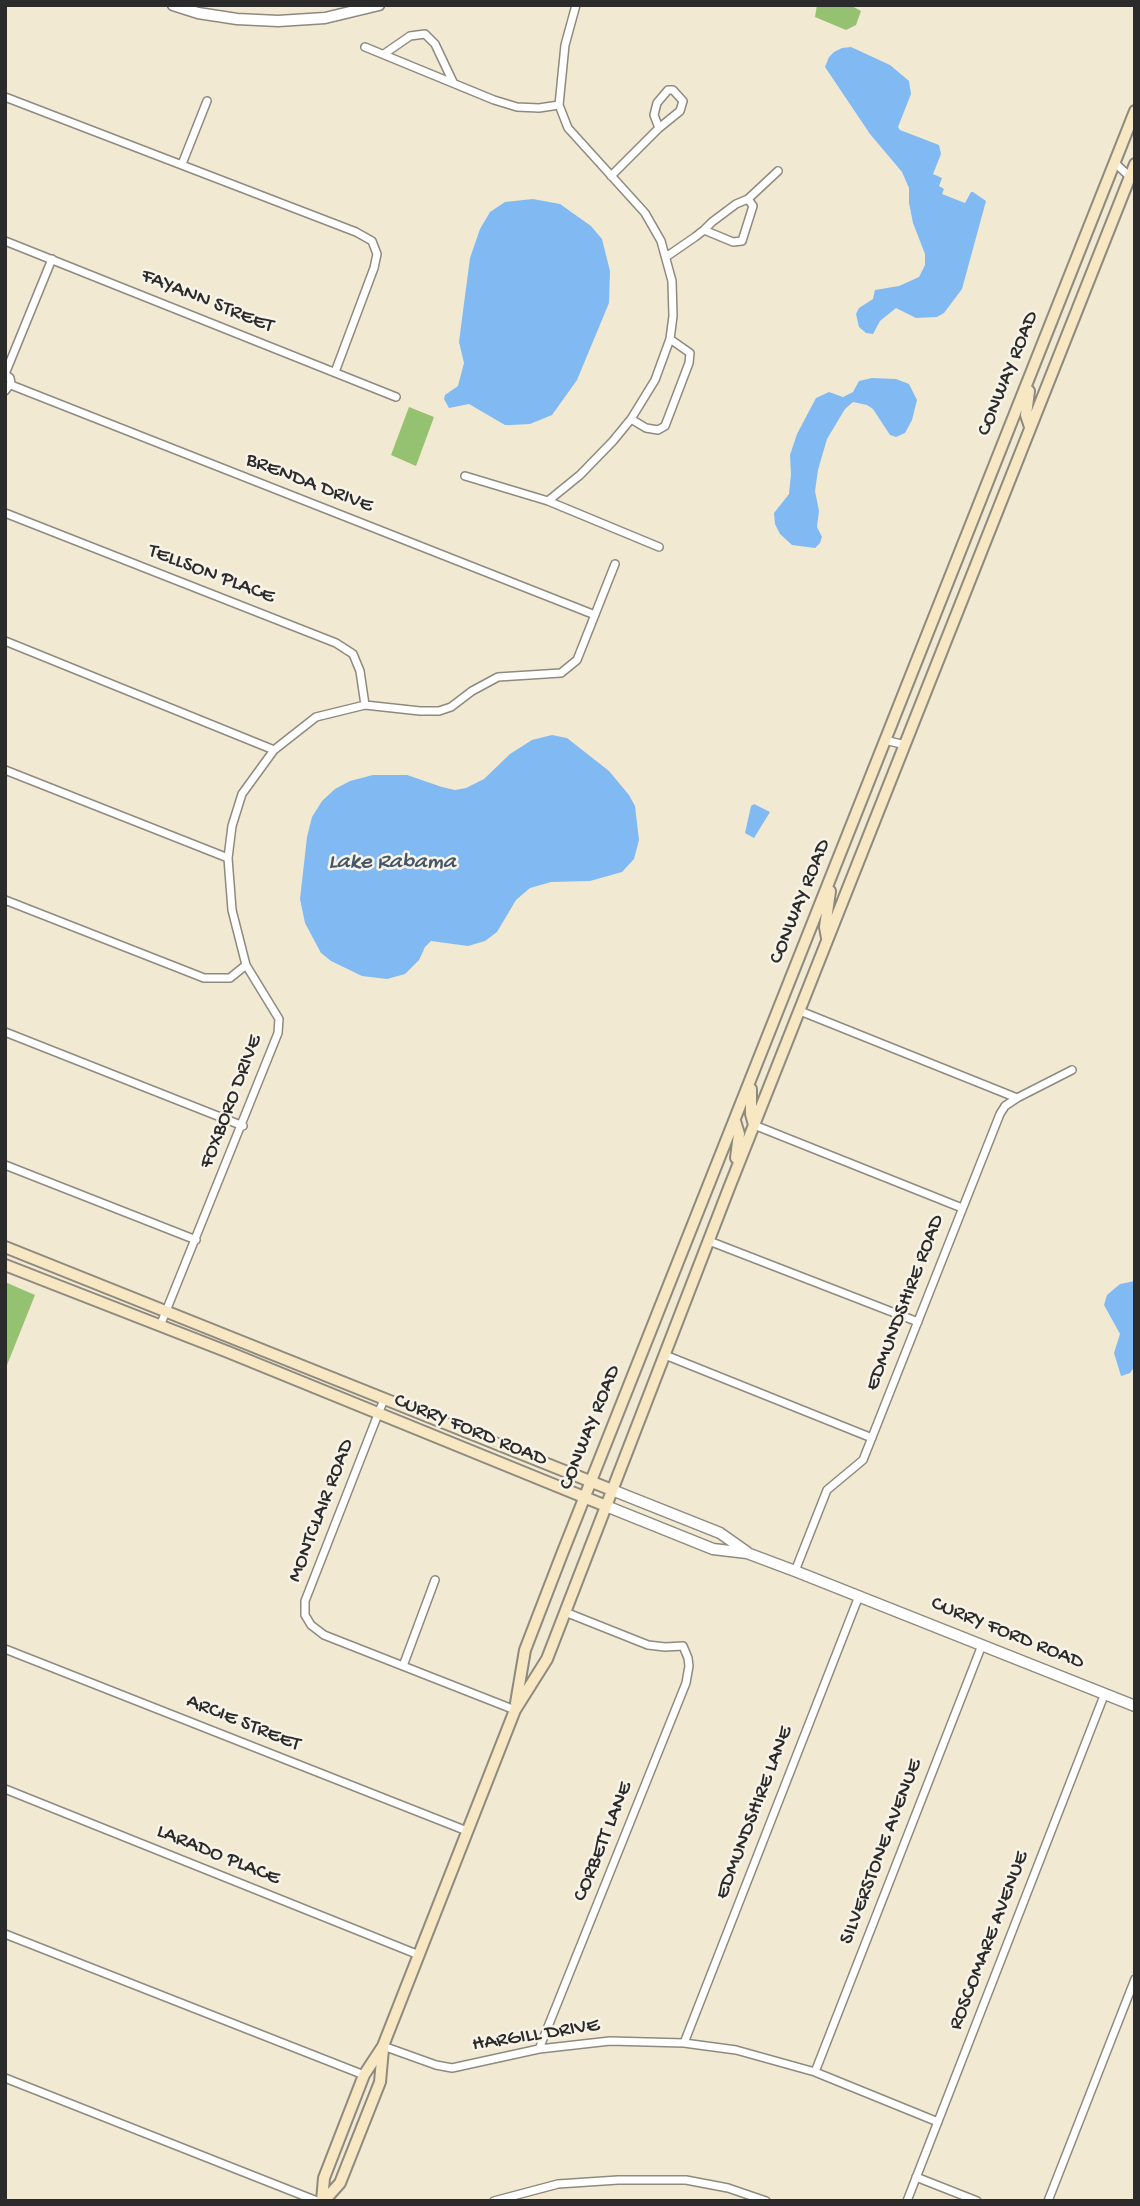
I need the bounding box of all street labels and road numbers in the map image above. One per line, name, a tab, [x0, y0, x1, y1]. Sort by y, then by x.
street label: FAYANN STREET	[137, 264, 277, 340]
street label: CONWAY ROAD	[973, 308, 1045, 440]
street label: BRENDA DRIVE	[242, 448, 376, 520]
street label: TELLSON PLACE	[144, 539, 278, 611]
street label: CONWAY ROAD	[765, 836, 837, 968]
street label: FOXBORO DRIVE	[195, 1032, 269, 1172]
street label: EDMUNDSHIRE ROAD	[861, 1211, 951, 1395]
street label: CONWAY ROAD	[555, 1362, 627, 1494]
street label: CURRY FORD ROAD	[390, 1389, 550, 1473]
street label: MONTCLAIR ROAD	[283, 1436, 361, 1586]
street label: CURRY FORD ROAD	[927, 1592, 1087, 1676]
street label: ARCIE STREET	[182, 1690, 304, 1758]
street label: EDMUNDSHIRE LANE	[710, 1723, 800, 1903]
street label: SILVERSTONE AVENUE	[835, 1756, 929, 1948]
street label: CORBETT LANE	[569, 1778, 639, 1906]
street label: LARADO PLACE	[153, 1820, 283, 1892]
street label: ROSCOMARE AVENUE	[944, 1848, 1036, 2034]
street label: HARGILL DRIVE	[471, 2014, 601, 2058]

